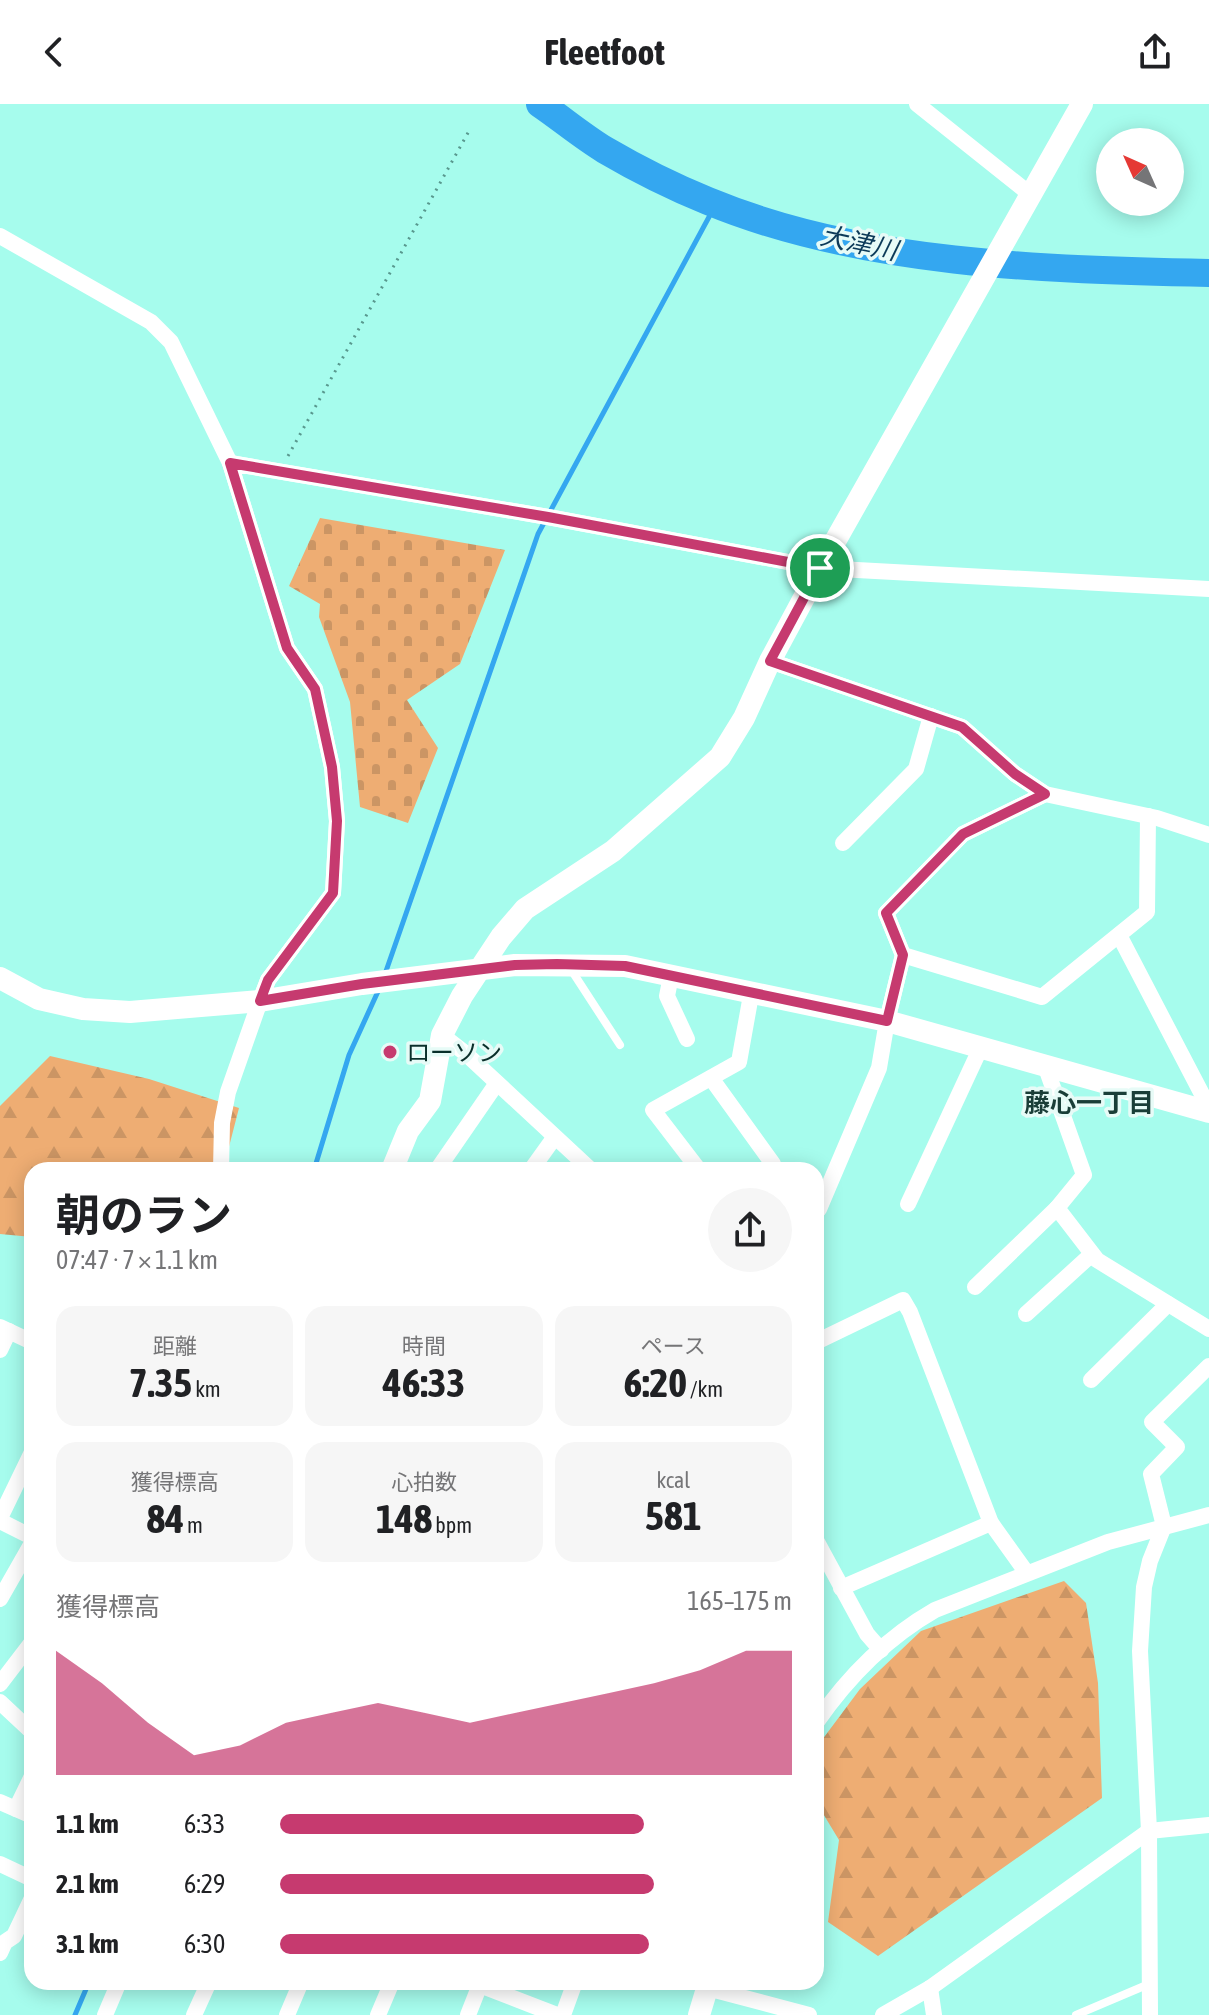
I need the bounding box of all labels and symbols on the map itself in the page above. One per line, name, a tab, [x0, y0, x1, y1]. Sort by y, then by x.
north arrow	[1096, 128, 1184, 216]
water label: 大津川	[818, 220, 903, 266]
pin	[786, 534, 854, 602]
place label: ローソン	[406, 1039, 502, 1066]
marker: ローソン	[381, 1043, 399, 1061]
district label: 藤心一丁目	[1024, 1088, 1154, 1118]

